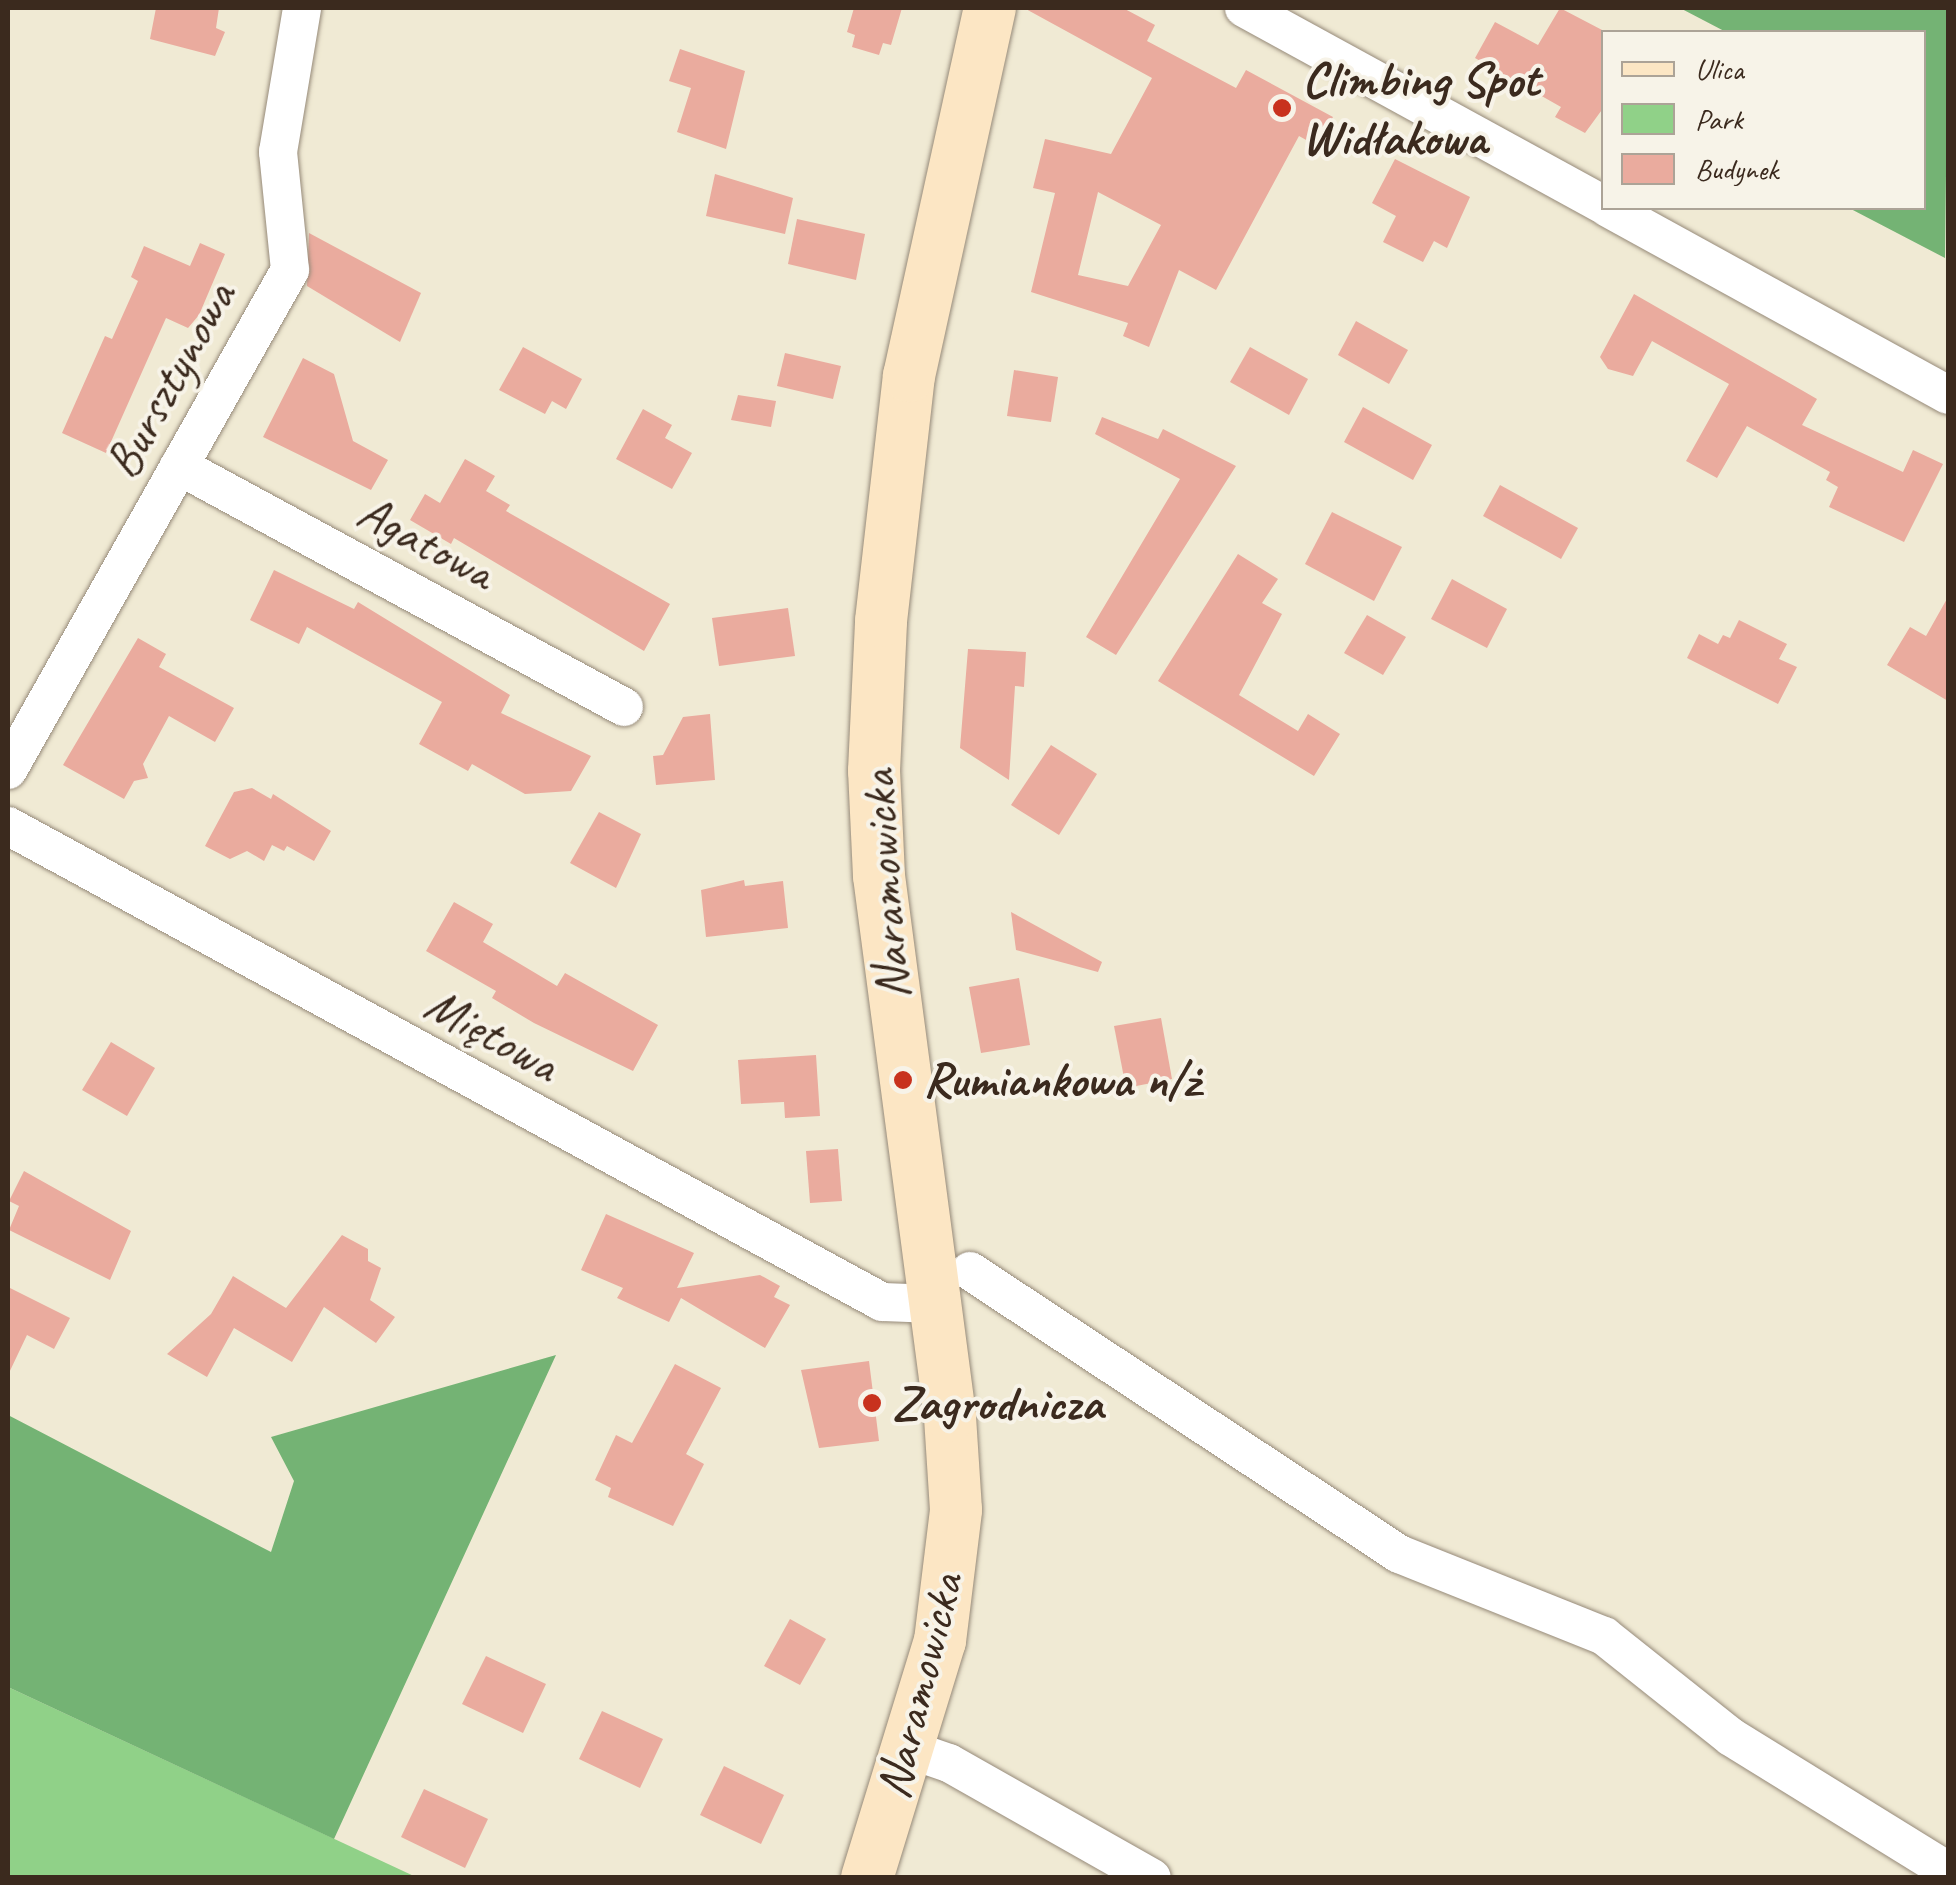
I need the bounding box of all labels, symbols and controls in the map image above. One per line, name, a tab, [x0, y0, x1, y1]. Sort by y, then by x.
legend	[1601, 30, 1926, 210]
place label: Climbing Spot Widłakowa	[1302, 49, 1539, 166]
text: Ulica	[1695, 50, 1744, 88]
marker: Climbing Spot Widłakowa	[1271, 97, 1293, 119]
text: Park	[1695, 100, 1743, 138]
text: Budynek	[1695, 150, 1778, 188]
street label: Bursztynowa	[92, 272, 248, 488]
street label: Agatowa	[348, 481, 504, 603]
street label: Naramowicka	[847, 769, 923, 1001]
street label: Miętowa	[415, 973, 569, 1095]
place label: Rumiankowa n/ż	[923, 1050, 1199, 1110]
marker: Rumiankowa n/ż	[892, 1069, 914, 1091]
place label: Zagrodnicza	[892, 1373, 1103, 1433]
marker: Zagrodnicza	[861, 1392, 883, 1414]
street label: Naramowicka	[862, 1567, 976, 1805]

